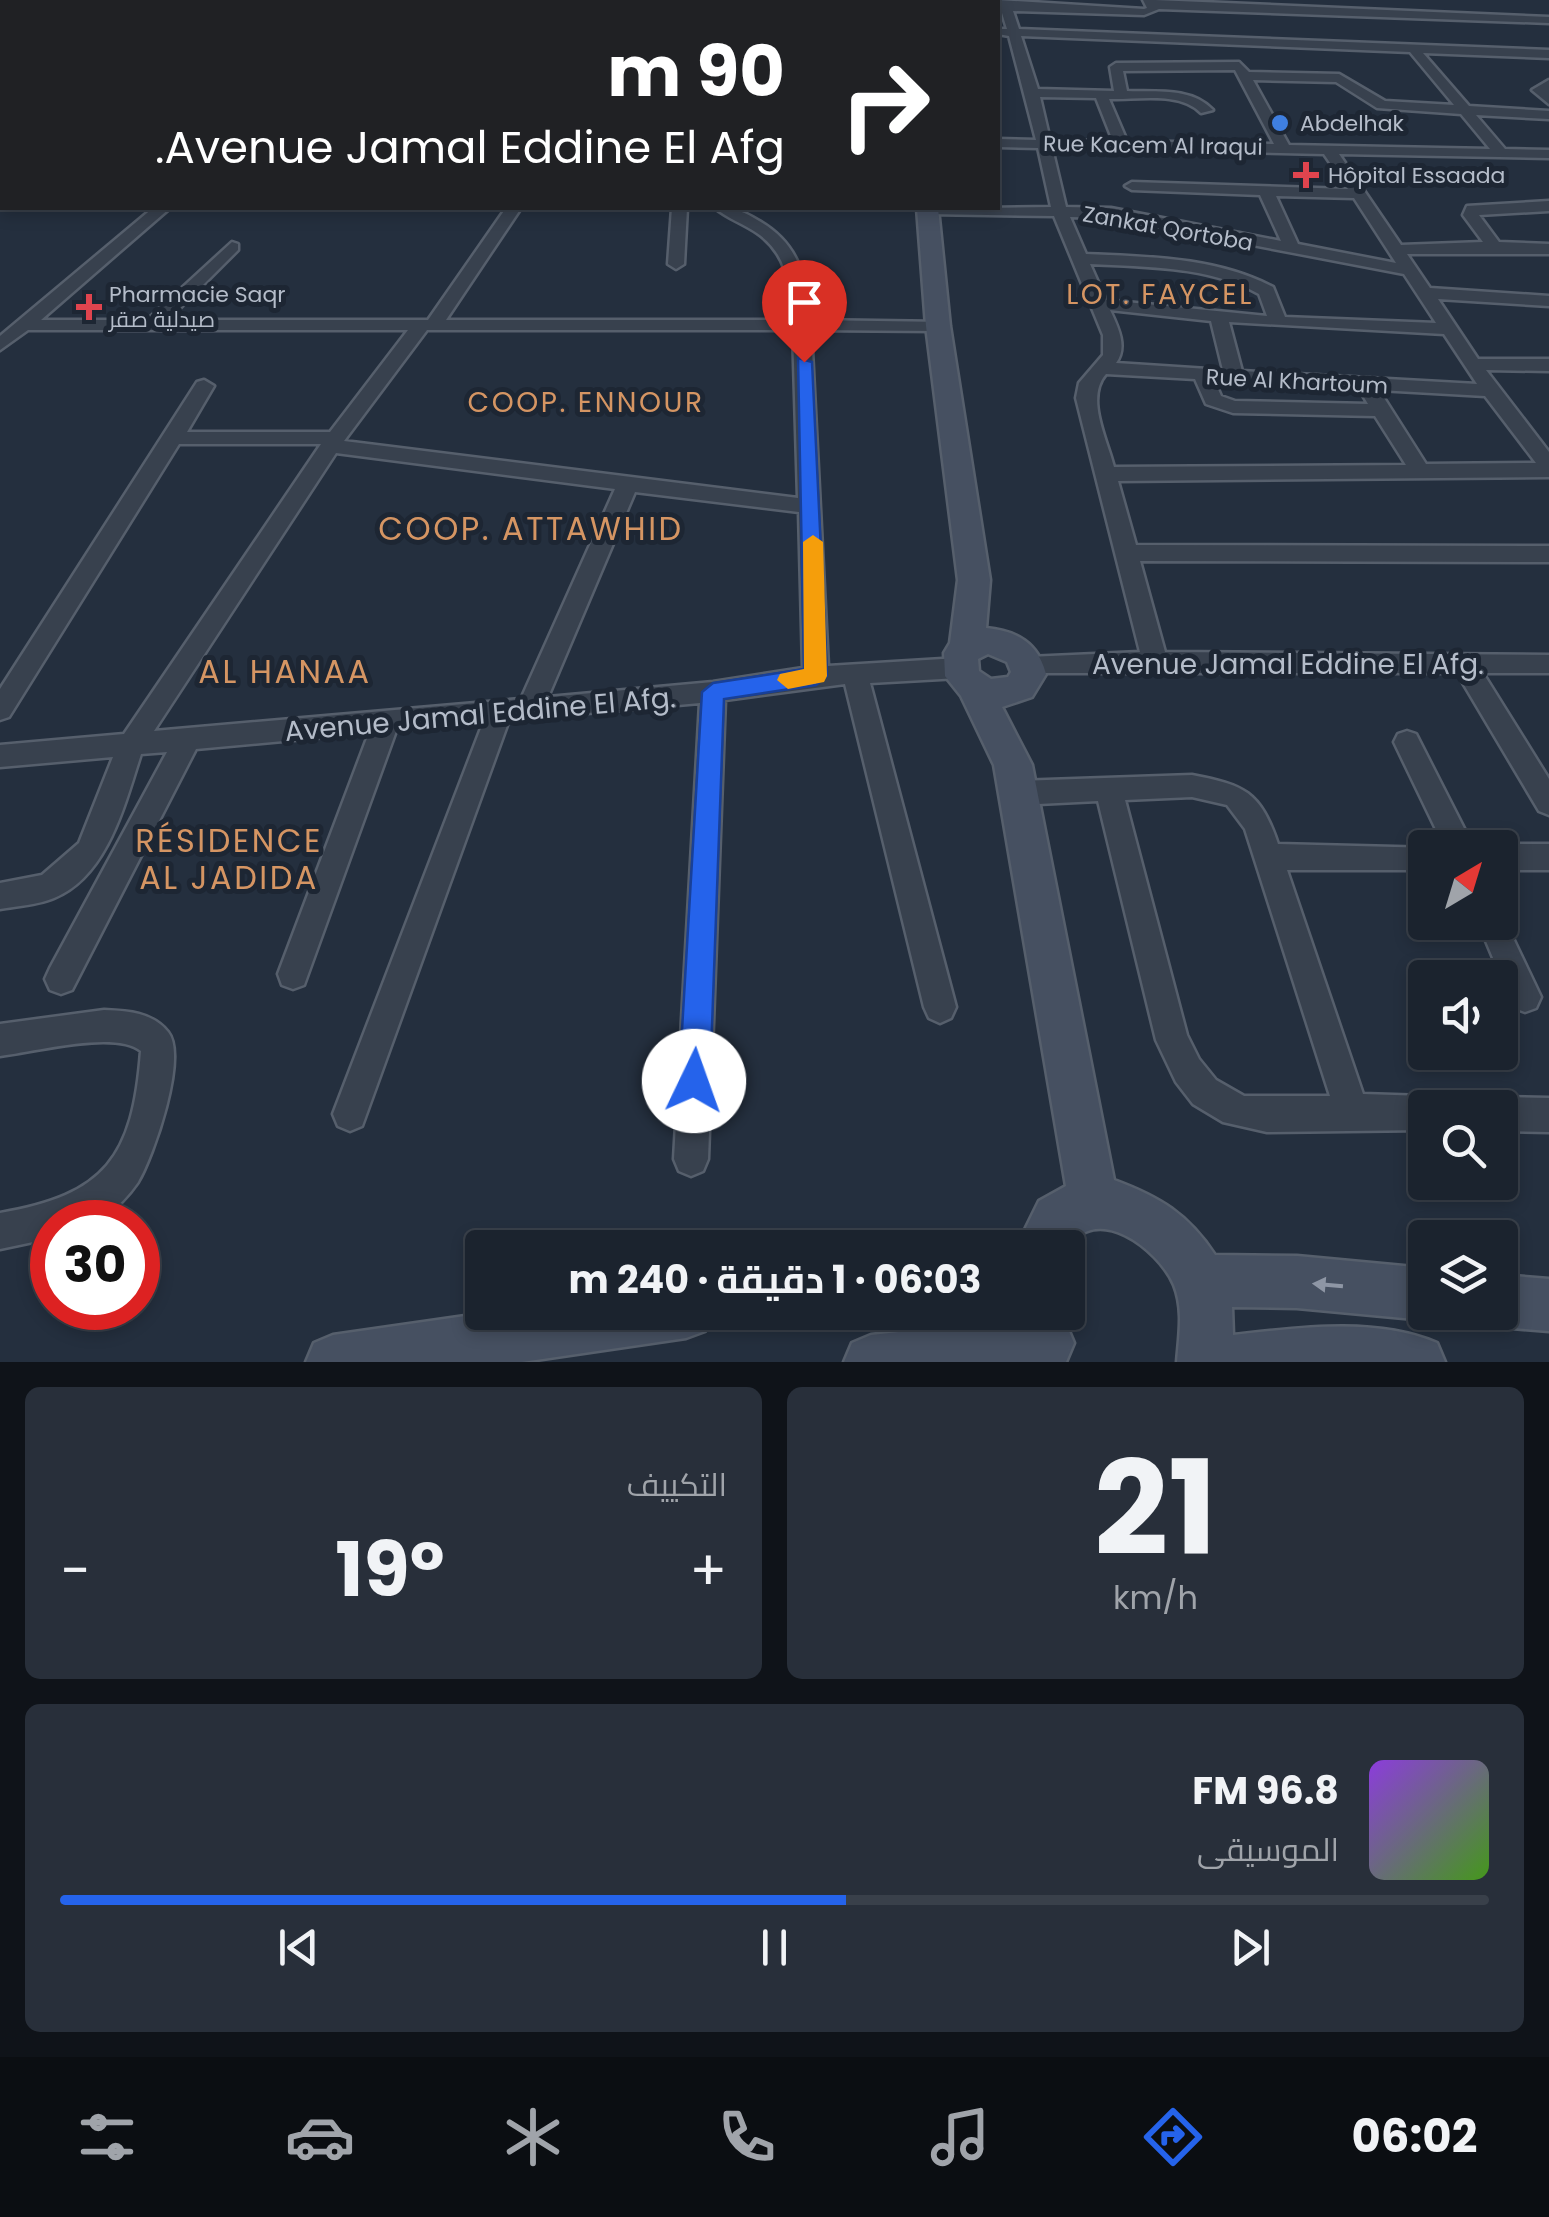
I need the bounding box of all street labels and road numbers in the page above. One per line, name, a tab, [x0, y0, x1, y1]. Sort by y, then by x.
street label: Rue Kacem Al Iraqui	[1043, 128, 1263, 163]
street label: Zankat Qortoba	[1080, 198, 1255, 259]
street label: Rue Al Khartoum	[1205, 361, 1389, 402]
street label: Avenue Jamal Eddine El Afg.	[1092, 645, 1484, 684]
street label: Avenue Jamal Eddine El Afg.	[283, 678, 677, 751]

